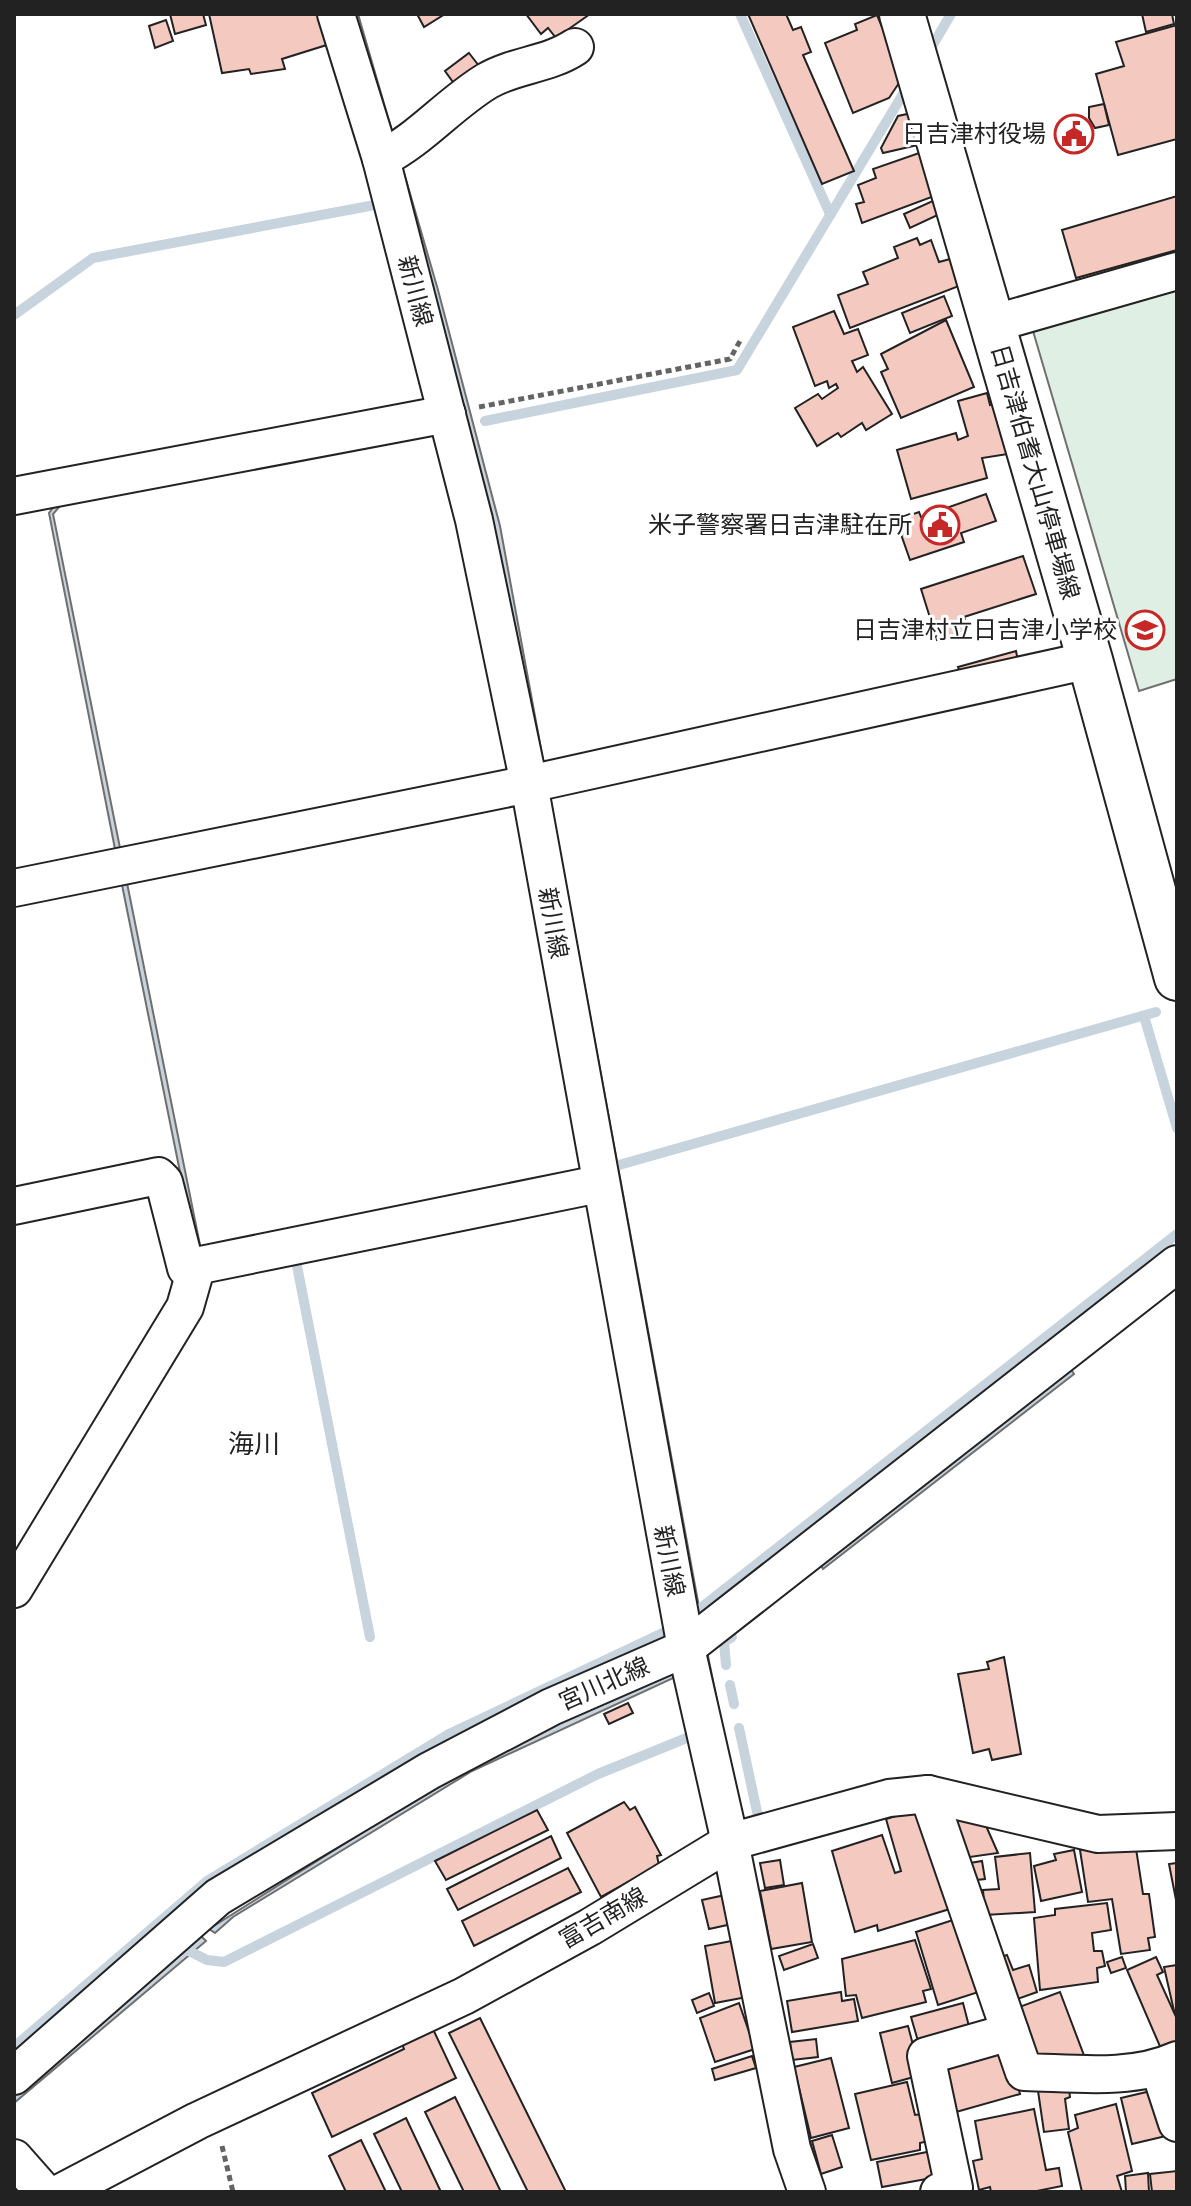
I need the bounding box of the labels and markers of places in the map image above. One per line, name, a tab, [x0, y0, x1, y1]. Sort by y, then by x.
public building icon: 日吉津村役場	[1053, 113, 1095, 155]
place label: 日吉津村役場	[902, 117, 1046, 149]
public building icon: 米子警察署日吉津駐在所	[919, 504, 961, 546]
place label: 米子警察署日吉津駐在所	[648, 508, 912, 540]
school or university icon: 日吉津村立日吉津小学校	[1124, 609, 1166, 651]
place label: 日吉津村立日吉津小学校	[853, 613, 1117, 645]

